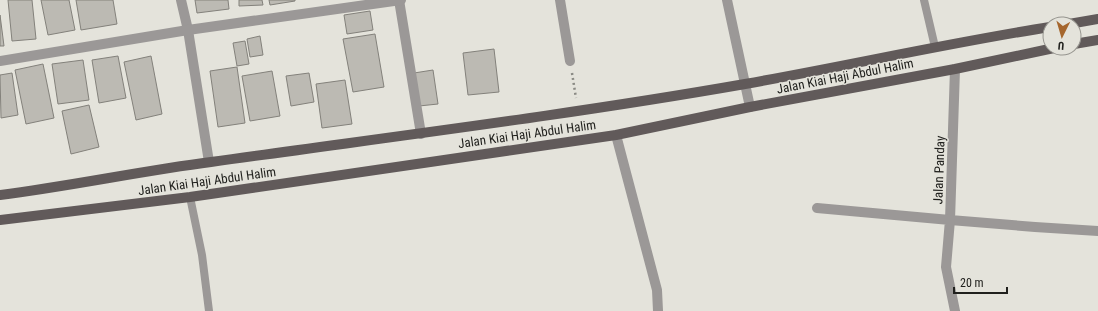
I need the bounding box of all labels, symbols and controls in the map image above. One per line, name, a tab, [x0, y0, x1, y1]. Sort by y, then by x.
north arrow	[1042, 16, 1082, 56]
text: U	[1057, 39, 1065, 52]
street label: Jalan Kiai Haji Abdul Halim	[775, 55, 915, 97]
street label: Jalan Kiai Haji Abdul Halim	[457, 117, 597, 151]
street label: Jalan Panday	[930, 135, 948, 205]
street label: Jalan Kiai Haji Abdul Halim	[137, 164, 277, 198]
scale bar	[954, 269, 1007, 295]
text: 20 m	[960, 276, 984, 290]

